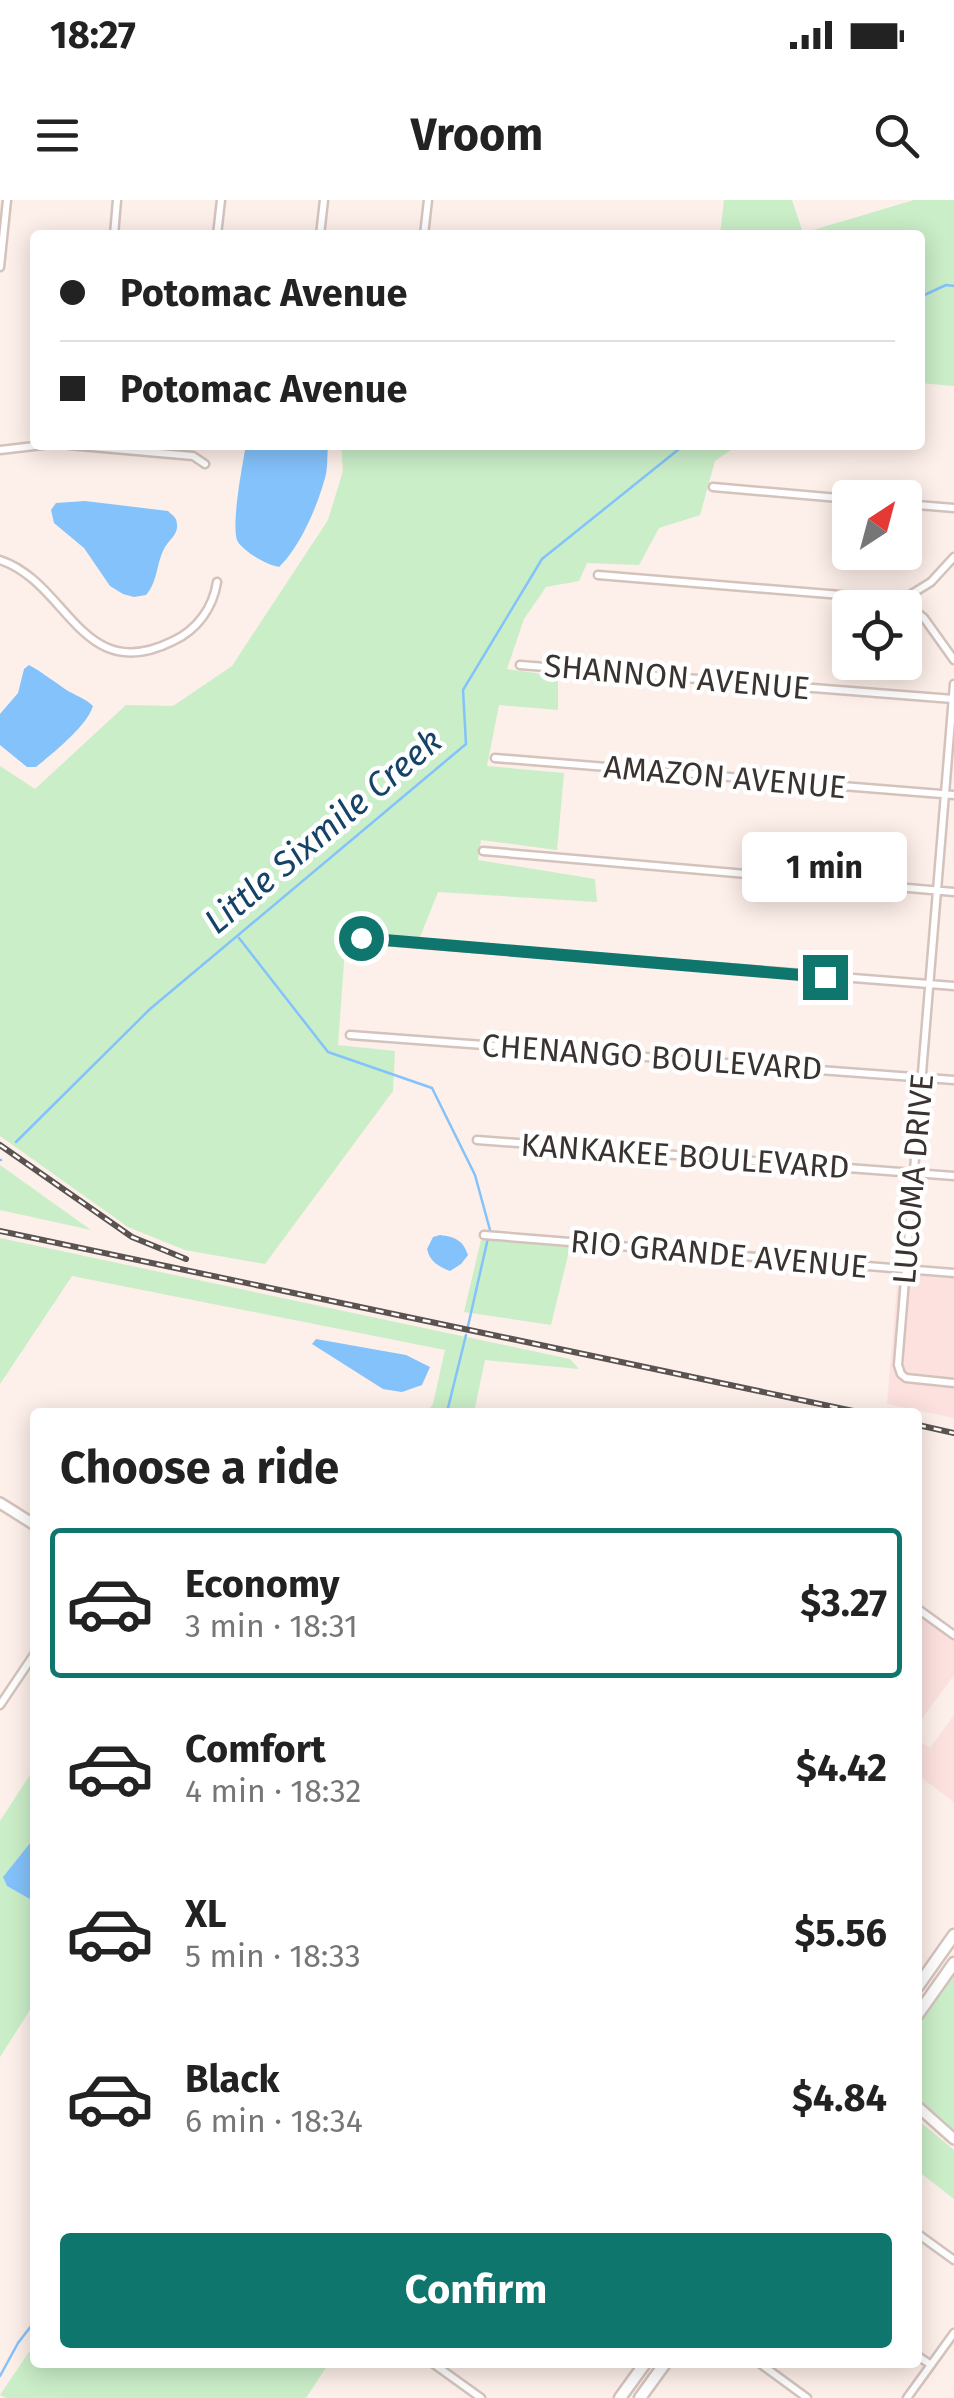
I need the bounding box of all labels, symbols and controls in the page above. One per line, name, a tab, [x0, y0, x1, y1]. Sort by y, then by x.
text: 18:27	[50, 12, 136, 58]
icon: menu	[30, 108, 85, 163]
text: Vroom	[411, 108, 543, 162]
icon: search	[869, 108, 924, 163]
text: Potomac Avenue	[120, 270, 407, 316]
text: Potomac Avenue	[120, 366, 407, 412]
north arrow	[832, 480, 922, 570]
map controls	[832, 480, 922, 680]
button: locate	[832, 590, 922, 680]
street label: SHANNON AVENUE	[542, 646, 812, 708]
water label: Little Sixmile Creek	[196, 720, 450, 942]
street label: AMAZON AVENUE	[602, 747, 848, 807]
callout: 1 min	[742, 832, 908, 902]
text: 1 min	[786, 848, 863, 886]
route start	[339, 916, 384, 961]
route end	[803, 955, 848, 1000]
street label: CHENANGO BOULEVARD	[481, 1026, 823, 1088]
street label: LUCOMA DRIVE	[885, 1072, 941, 1286]
street label: KANKAKEE BOULEVARD	[519, 1126, 851, 1186]
street label: RIO GRANDE AVENUE	[569, 1222, 869, 1286]
text: Choose a ride	[60, 1441, 339, 1495]
icon: car	[65, 1558, 155, 1648]
text: Economy	[185, 1561, 340, 1607]
text: $3.27	[800, 1580, 887, 1626]
text: 3 min · 18:31	[185, 1607, 358, 1645]
icon: car	[65, 1723, 155, 1813]
text: Comfort	[185, 1726, 326, 1772]
text: $4.42	[796, 1745, 887, 1791]
text: 4 min · 18:32	[185, 1772, 361, 1810]
icon: car	[65, 1888, 155, 1978]
text: XL	[185, 1891, 227, 1937]
text: $5.56	[794, 1910, 887, 1956]
text: 5 min · 18:33	[185, 1937, 361, 1975]
icon: car	[65, 2053, 155, 2143]
text: Black	[185, 2056, 280, 2102]
text: $4.84	[792, 2075, 887, 2121]
text: 6 min · 18:34	[185, 2102, 363, 2140]
button: Confirm	[60, 2233, 892, 2348]

